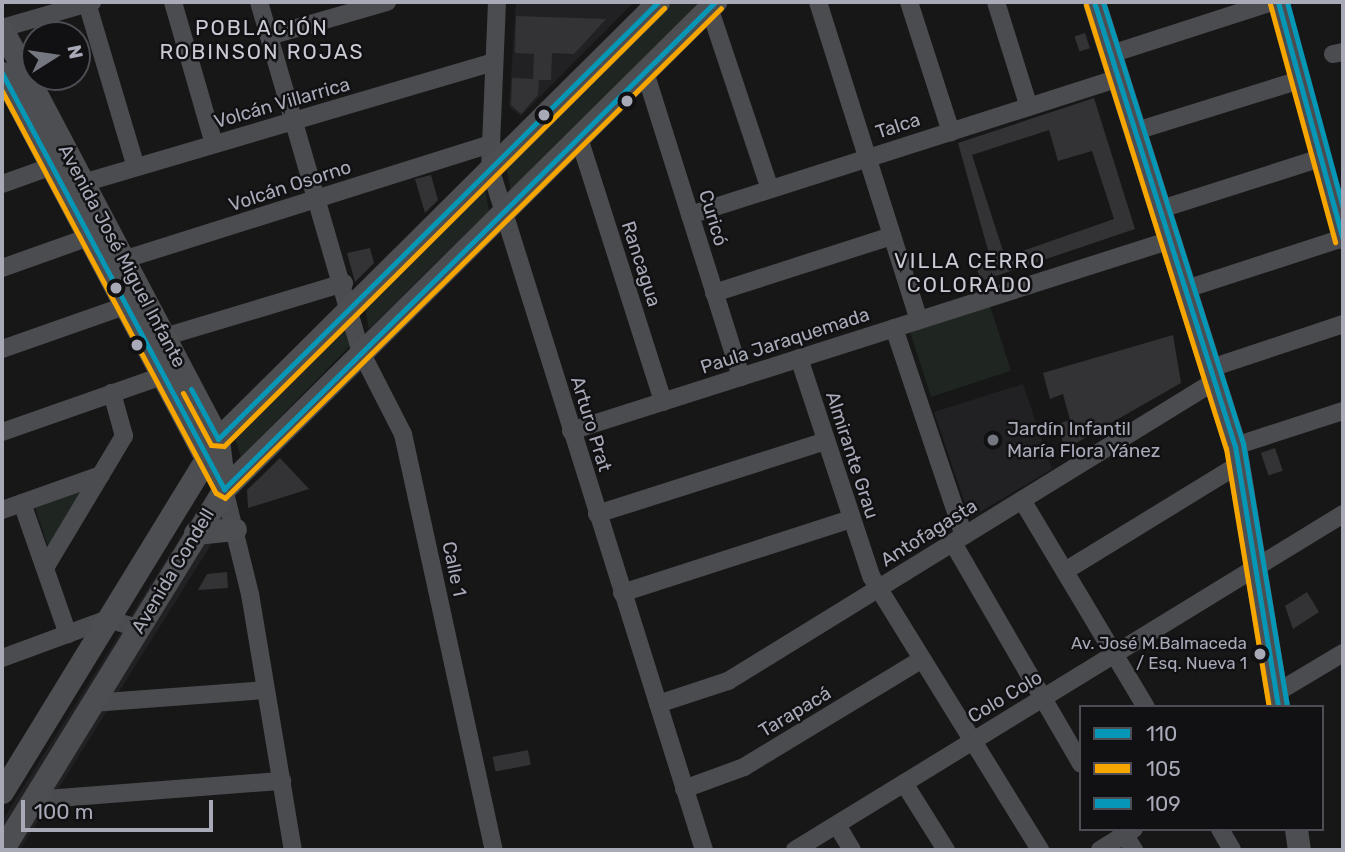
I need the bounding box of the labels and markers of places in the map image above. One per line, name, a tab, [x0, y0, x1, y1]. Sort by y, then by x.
unlabelled marker	[620, 94, 634, 108]
unlabelled marker	[537, 108, 551, 122]
unlabelled marker	[109, 281, 123, 295]
unlabelled marker	[130, 338, 144, 352]
place label: Jardín Infantil María Flora Yánez	[1007, 418, 1161, 462]
marker: Jardín Infantil María Flora Yánez	[985, 432, 1001, 448]
place label: Av. José M.Balmaceda / Esq. Nueva 1	[1071, 634, 1247, 674]
marker: Av. José M.Balmaceda / Esq. Nueva 1	[1253, 647, 1267, 661]

